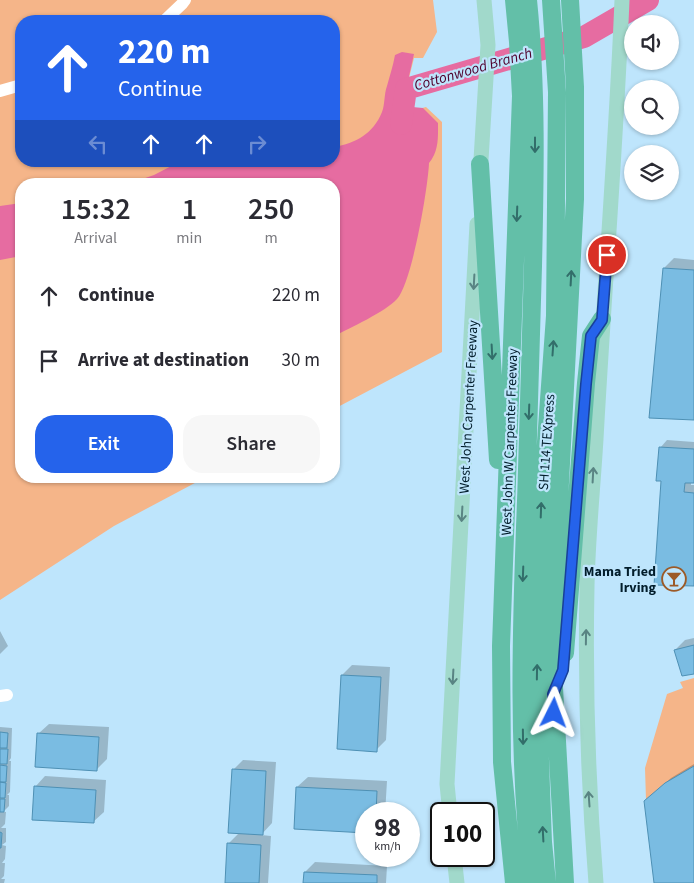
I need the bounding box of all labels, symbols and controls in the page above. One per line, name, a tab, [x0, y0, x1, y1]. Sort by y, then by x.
map controls	[624, 15, 679, 200]
button: sound	[624, 15, 679, 70]
text: 220 m	[118, 27, 210, 77]
icon: ahead	[35, 35, 100, 100]
water label: Cottonwood Branch	[412, 43, 535, 96]
text: Continue	[118, 73, 202, 105]
button: search	[624, 80, 679, 135]
icon: left	[84, 130, 112, 158]
icon: ahead	[137, 130, 165, 158]
icon: ahead	[190, 130, 218, 158]
icon: right	[243, 130, 271, 158]
one-way arrow	[530, 136, 540, 152]
button: layers	[624, 145, 679, 200]
text: 15:32	[61, 188, 131, 231]
text: 1	[182, 188, 197, 231]
text: 250	[248, 188, 294, 231]
one-way arrow	[513, 206, 522, 222]
text: Arrival	[74, 227, 117, 249]
text: min	[176, 227, 202, 249]
text: m	[265, 227, 278, 249]
pin	[586, 234, 628, 276]
icon: arrive	[593, 241, 621, 269]
one-way arrow	[566, 270, 575, 286]
one-way arrow	[470, 274, 479, 290]
icon: ahead	[35, 282, 63, 310]
text: Continue	[78, 282, 155, 309]
text: 220 m	[272, 282, 320, 309]
street label: West John Carpenter Freeway	[454, 319, 484, 494]
one-way arrow	[548, 340, 558, 356]
one-way arrow	[487, 344, 496, 360]
icon: arrive	[35, 347, 63, 375]
text: Arrive at destination	[78, 347, 249, 374]
text: 30 m	[282, 347, 320, 374]
street label: West John W Carpenter Freeway	[497, 348, 523, 536]
street label: SH 114 TEXpress	[534, 393, 560, 491]
one-way arrow	[524, 404, 533, 420]
button: Exit	[35, 415, 173, 473]
button: Share	[183, 415, 320, 473]
one-way arrow	[589, 467, 598, 483]
one-way arrow	[537, 502, 546, 518]
one-way arrow	[457, 506, 466, 522]
place label: Mama Tried Irving	[584, 562, 657, 598]
one-way arrow	[518, 566, 528, 582]
bar icon: Mama Tried Irving	[661, 566, 687, 592]
one-way arrow	[581, 629, 591, 646]
one-way arrow	[532, 664, 542, 680]
one-way arrow	[449, 668, 458, 684]
position arrow	[527, 686, 579, 738]
one-way arrow	[518, 728, 528, 745]
one-way arrow	[585, 792, 594, 808]
speed limit sign: 100	[430, 802, 495, 867]
text: 98	[374, 810, 401, 846]
one-way arrow	[538, 827, 547, 843]
text: km/h	[374, 838, 401, 855]

